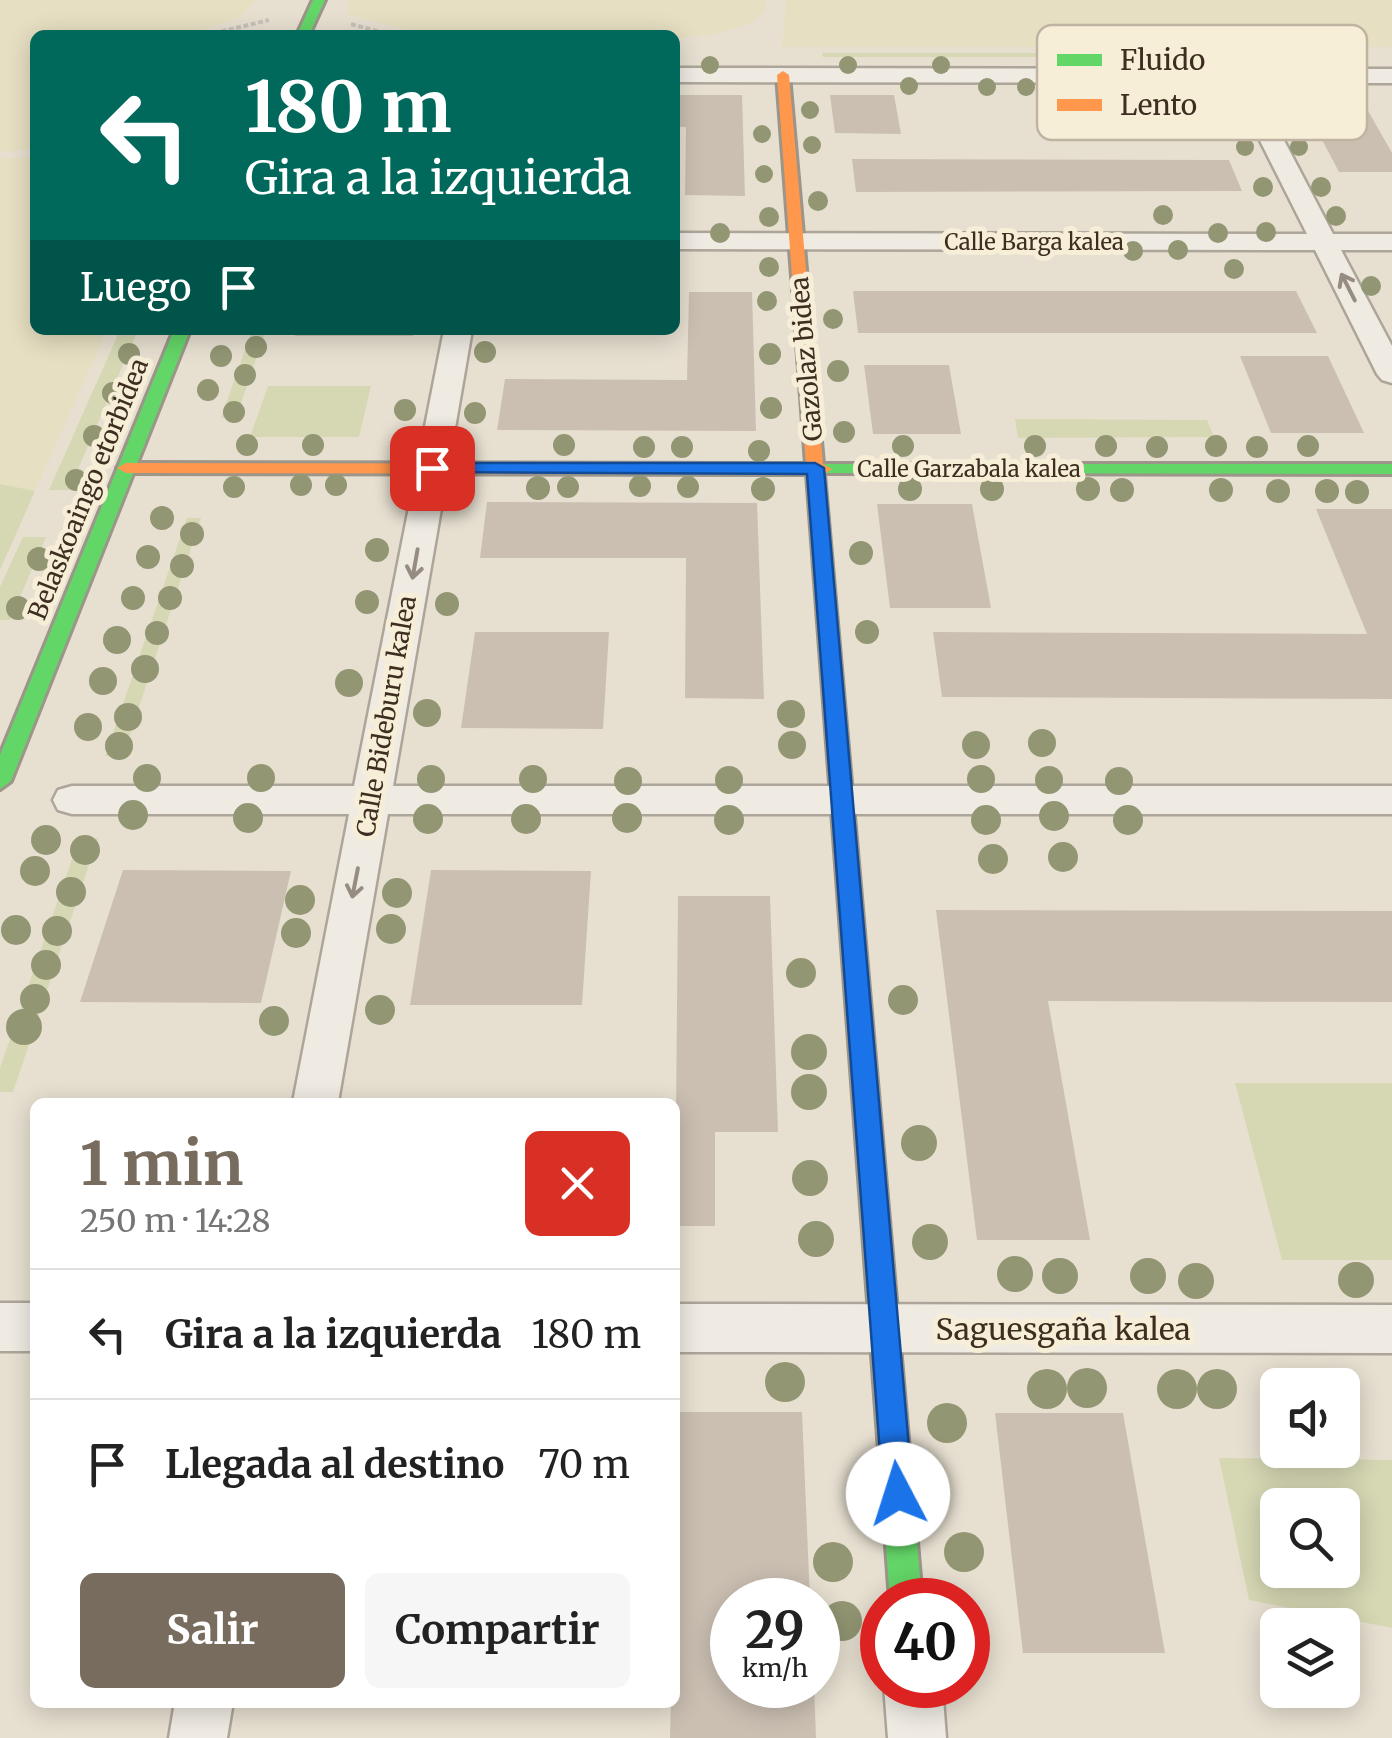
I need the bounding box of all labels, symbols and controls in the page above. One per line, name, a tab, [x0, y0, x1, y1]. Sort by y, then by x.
legend	[1037, 25, 1367, 140]
text: Fluido	[1120, 42, 1205, 78]
text: 180 m	[245, 63, 452, 151]
icon: left	[80, 70, 210, 200]
text: Lento	[1120, 87, 1197, 123]
text: Gira a la izquierda	[245, 150, 632, 206]
street label: Calle Barga kalea	[944, 228, 1124, 256]
icon: arrive	[211, 260, 266, 315]
text: Luego	[80, 264, 191, 311]
one-way arrow	[1338, 273, 1357, 303]
street label: Gazolaz bidea	[783, 276, 829, 442]
street label: Belaskoaingo etorbidea	[21, 354, 155, 624]
pin	[390, 426, 475, 511]
icon: arrive	[405, 441, 460, 496]
street label: Calle Garzabala kalea	[857, 455, 1081, 483]
one-way arrow	[404, 547, 423, 579]
street label: Calle Bideburu kalea	[349, 593, 423, 839]
one-way arrow	[345, 866, 364, 898]
text: 1 min	[80, 1126, 243, 1201]
button: close	[525, 1131, 630, 1236]
text: 250 m · 14:28	[80, 1201, 271, 1241]
icon: left	[80, 1307, 135, 1362]
street label: Saguesgaña kalea	[935, 1310, 1191, 1348]
text: Gira a la izquierda	[165, 1311, 501, 1358]
text: 180 m	[531, 1311, 641, 1358]
map controls	[1260, 1368, 1360, 1708]
button: sound	[1260, 1368, 1360, 1468]
icon: arrive	[80, 1437, 135, 1492]
text: Llegada al destino	[165, 1441, 504, 1488]
text: 70 m	[538, 1441, 630, 1488]
position arrow	[846, 1442, 950, 1546]
button: search	[1260, 1488, 1360, 1588]
button: Salir	[80, 1573, 345, 1688]
button: Compartir	[365, 1573, 630, 1688]
speed limit sign: 40	[860, 1578, 990, 1708]
text: 29	[745, 1599, 805, 1662]
button: layers	[1260, 1608, 1360, 1708]
text: km/h	[742, 1652, 808, 1684]

